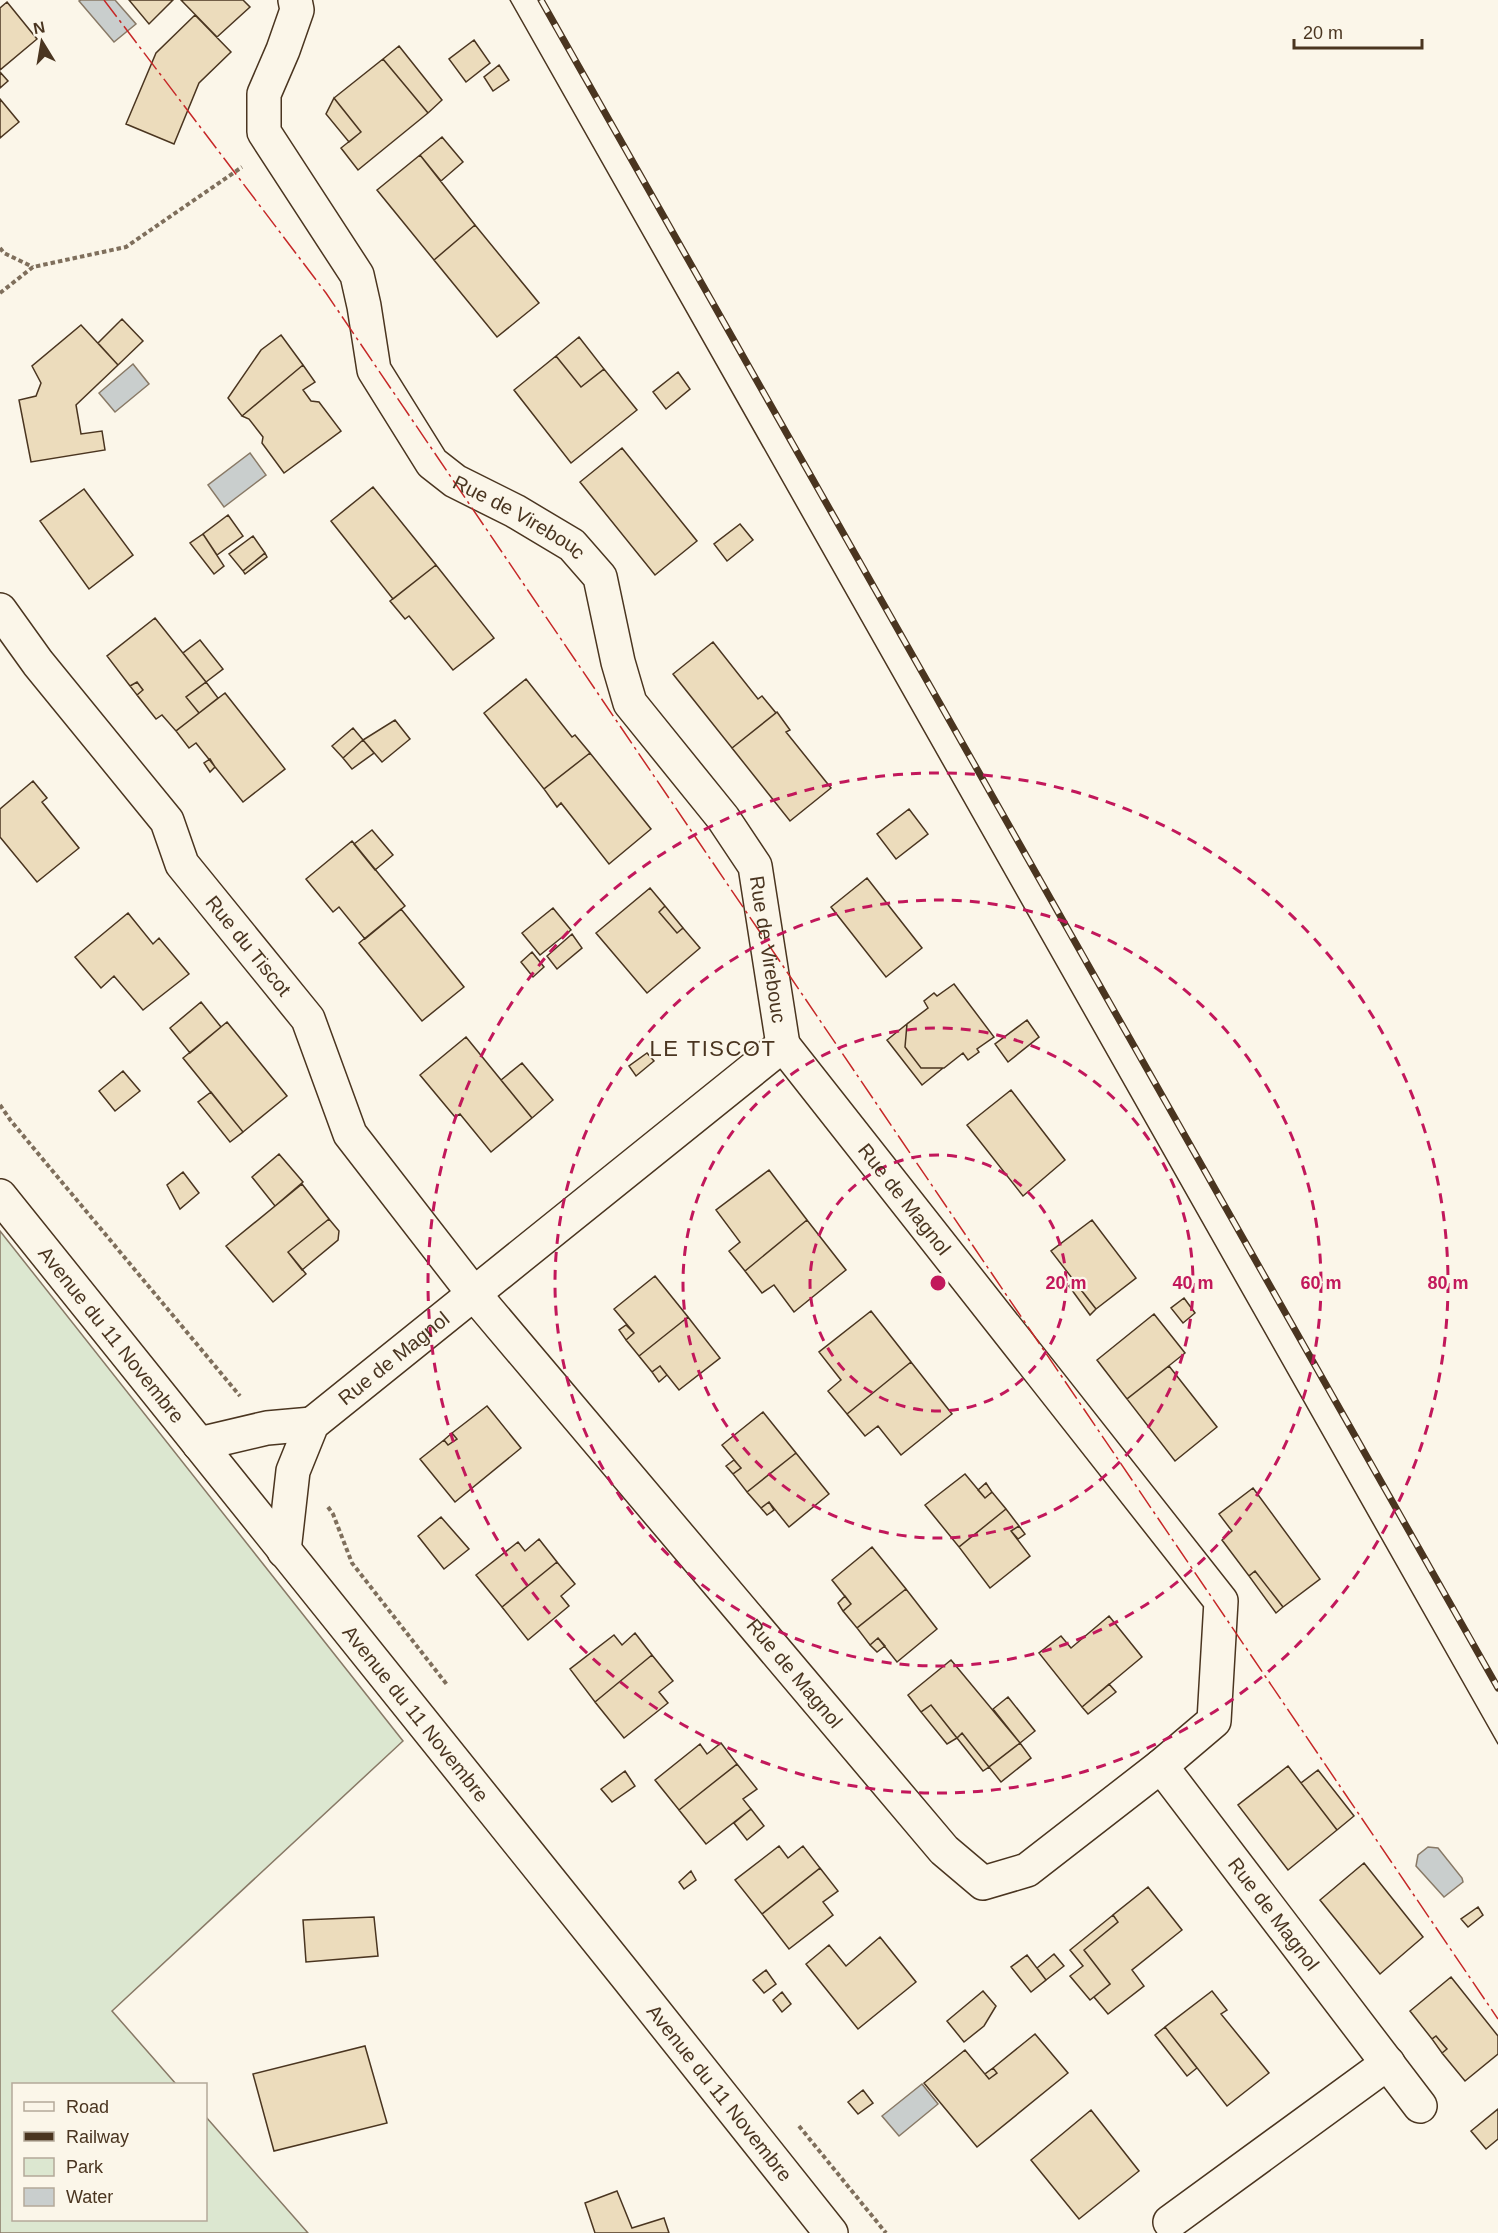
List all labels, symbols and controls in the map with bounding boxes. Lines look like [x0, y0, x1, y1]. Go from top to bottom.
north arrow [12, 12, 72, 72]
scale bar [1294, 12, 1422, 50]
text: N [32, 18, 47, 37]
text: 20 m [1303, 23, 1343, 43]
street label: Rue de Virebouc [449, 471, 590, 563]
street label: Rue de Virebouc [746, 874, 790, 1025]
street label: Rue du Tiscot [201, 891, 296, 1000]
district label: LE TISCOT [650, 1036, 776, 1061]
street label: Rue de Magnol [854, 1139, 955, 1259]
street label: Avenue du 11 Novembre [34, 1242, 189, 1427]
centre of rings [928, 1273, 948, 1293]
text: 20 m [1045, 1273, 1087, 1293]
text: 40 m [1172, 1273, 1214, 1293]
text: 60 m [1300, 1273, 1342, 1293]
text: 80 m [1427, 1273, 1469, 1293]
street label: Rue de Magnol [334, 1307, 453, 1409]
street label: Rue de Magnol [742, 1614, 847, 1732]
street label: Avenue du 11 Novembre [338, 1621, 493, 1806]
street label: Rue de Magnol [1224, 1853, 1324, 1975]
street label: Avenue du 11 Novembre [643, 2000, 797, 2186]
legend [12, 2083, 207, 2221]
text: Road [66, 2097, 109, 2117]
text: Railway [66, 2127, 129, 2147]
text: Park [66, 2157, 104, 2177]
text: Water [66, 2187, 113, 2207]

